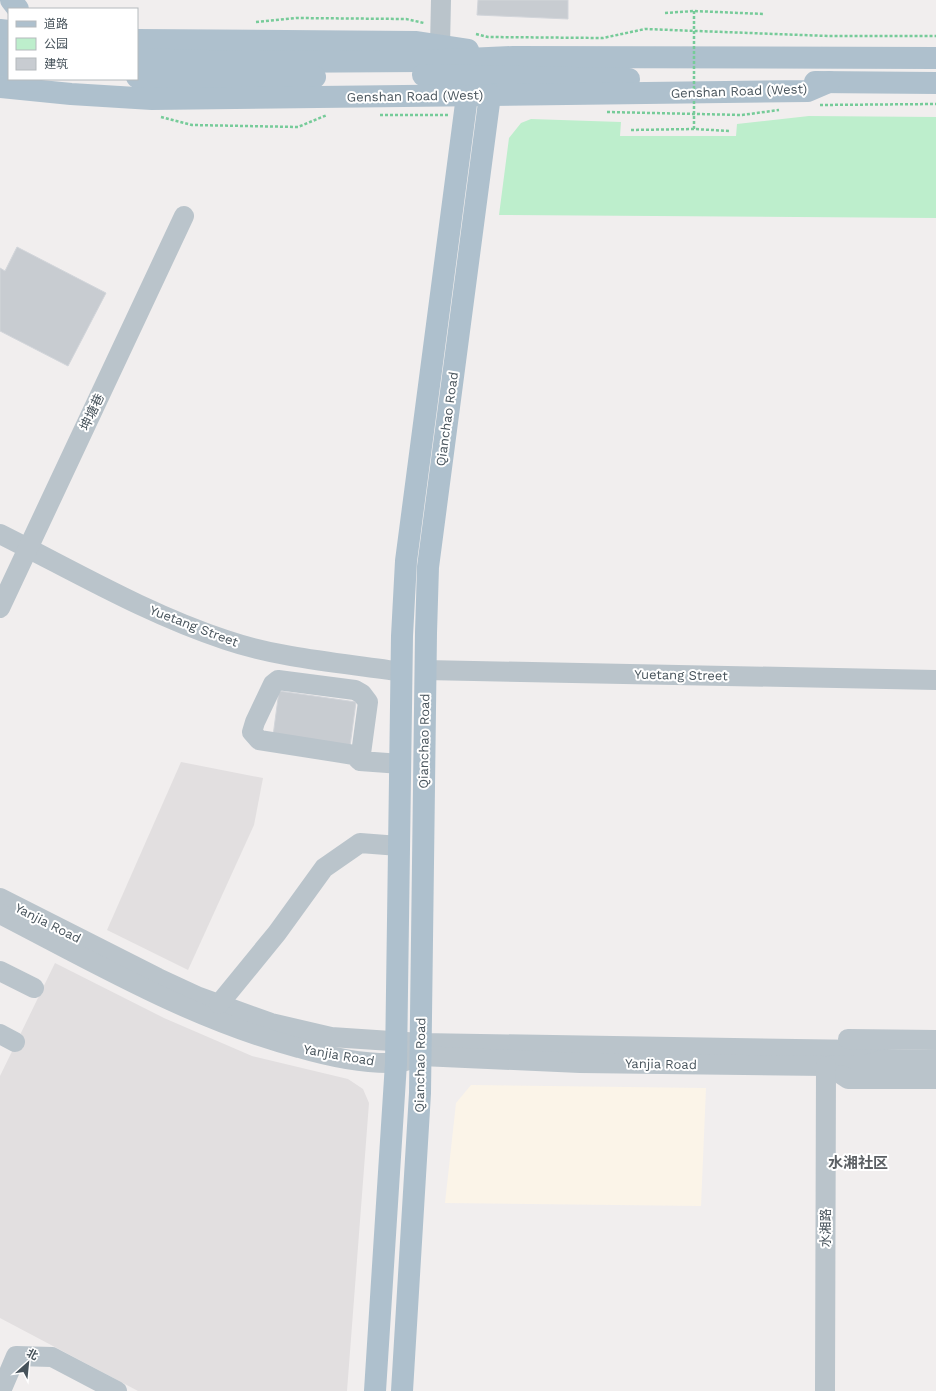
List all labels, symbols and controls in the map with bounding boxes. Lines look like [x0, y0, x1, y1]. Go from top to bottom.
legend [8, 8, 138, 80]
text: 道路 [44, 17, 68, 31]
text: 公园 [44, 37, 68, 51]
text: 建筑 [44, 57, 68, 71]
street label: Genshan Road (West) [671, 81, 807, 101]
street label: Genshan Road (West) [347, 87, 483, 105]
street label: Qianchao Road [433, 371, 461, 467]
street label: 坤塘巷 [77, 391, 107, 433]
street label: Yuetang Street [148, 602, 241, 650]
street label: Yuetang Street [634, 667, 728, 683]
street label: Qianchao Road [416, 693, 432, 789]
street label: Yanjia Road [13, 900, 83, 946]
street label: Qianchao Road [412, 1017, 428, 1113]
street label: Yanjia Road [302, 1041, 376, 1069]
street label: Yanjia Road [625, 1056, 697, 1072]
district label: 水湘社区 [828, 1154, 888, 1172]
street label: 水湘路 [818, 1208, 833, 1248]
north arrow [8, 1343, 48, 1383]
text: 北 [24, 1346, 40, 1363]

